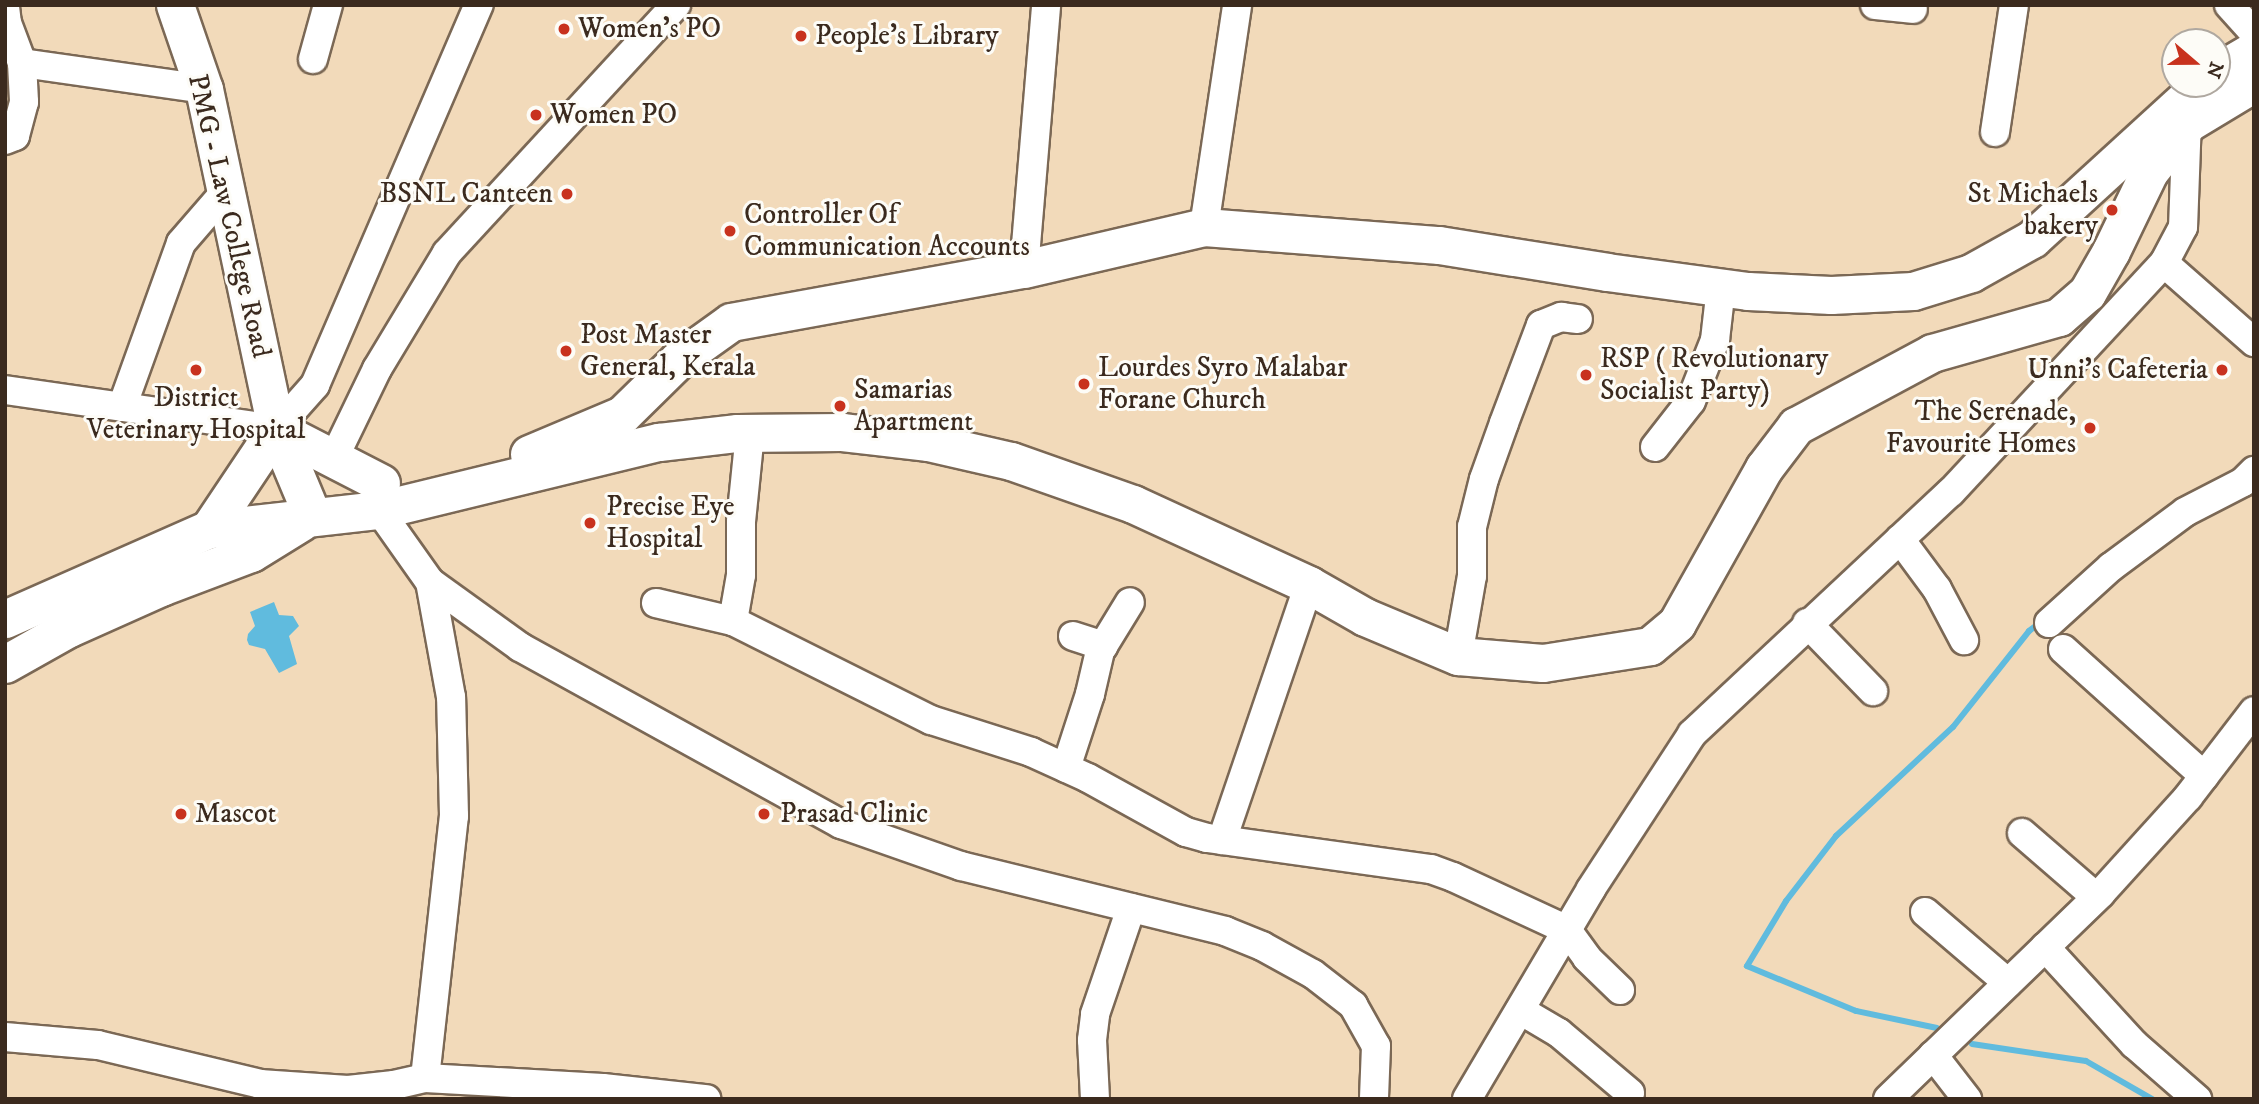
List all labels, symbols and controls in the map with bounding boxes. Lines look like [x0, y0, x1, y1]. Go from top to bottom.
place label: Women's PO [578, 12, 721, 46]
place label: People's Library [815, 19, 998, 53]
marker: Women's PO [556, 21, 572, 37]
marker: People's Library [793, 28, 809, 44]
north arrow [2161, 28, 2231, 98]
text: N [2201, 58, 2228, 81]
street label: PMG - Law College Road [180, 71, 278, 361]
place label: Women PO [550, 98, 677, 132]
marker: Women PO [528, 107, 544, 123]
place label: BSNL Canteen [380, 177, 553, 211]
place label: St Michaels bakery [1968, 177, 2098, 243]
marker: BSNL Canteen [559, 186, 575, 202]
place label: Controller Of Communication Accounts [744, 198, 1030, 264]
marker: St Michaels bakery [2104, 202, 2120, 218]
marker: Controller Of Communication Accounts [722, 223, 738, 239]
place label: Post Master General, Kerala [580, 318, 755, 384]
place label: RSP ( Revolutionary Socialist Party) [1600, 342, 1828, 408]
marker: Post Master General, Kerala [558, 343, 574, 359]
place label: Lourdes Syro Malabar Forane Church [1098, 351, 1348, 417]
place label: Unni's Cafeteria [2027, 353, 2208, 387]
marker: District Veterinary Hospital [188, 362, 204, 378]
marker: Unni's Cafeteria [2214, 362, 2230, 378]
marker: RSP ( Revolutionary Socialist Party) [1578, 367, 1594, 383]
place label: Samarias Apartment [854, 373, 973, 439]
marker: Lourdes Syro Malabar Forane Church [1076, 376, 1092, 392]
place label: District Veterinary Hospital [87, 381, 305, 447]
place label: The Serenade, Favourite Homes [1886, 395, 2076, 461]
marker: Samarias Apartment [832, 398, 848, 414]
marker: The Serenade, Favourite Homes [2082, 420, 2098, 436]
place label: Precise Eye Hospital [606, 490, 735, 556]
marker: Precise Eye Hospital [580, 513, 600, 533]
place label: Mascot [195, 797, 276, 831]
place label: Prasad Clinic [780, 797, 928, 831]
marker: Prasad Clinic [754, 804, 774, 824]
marker: Mascot [173, 806, 189, 822]

